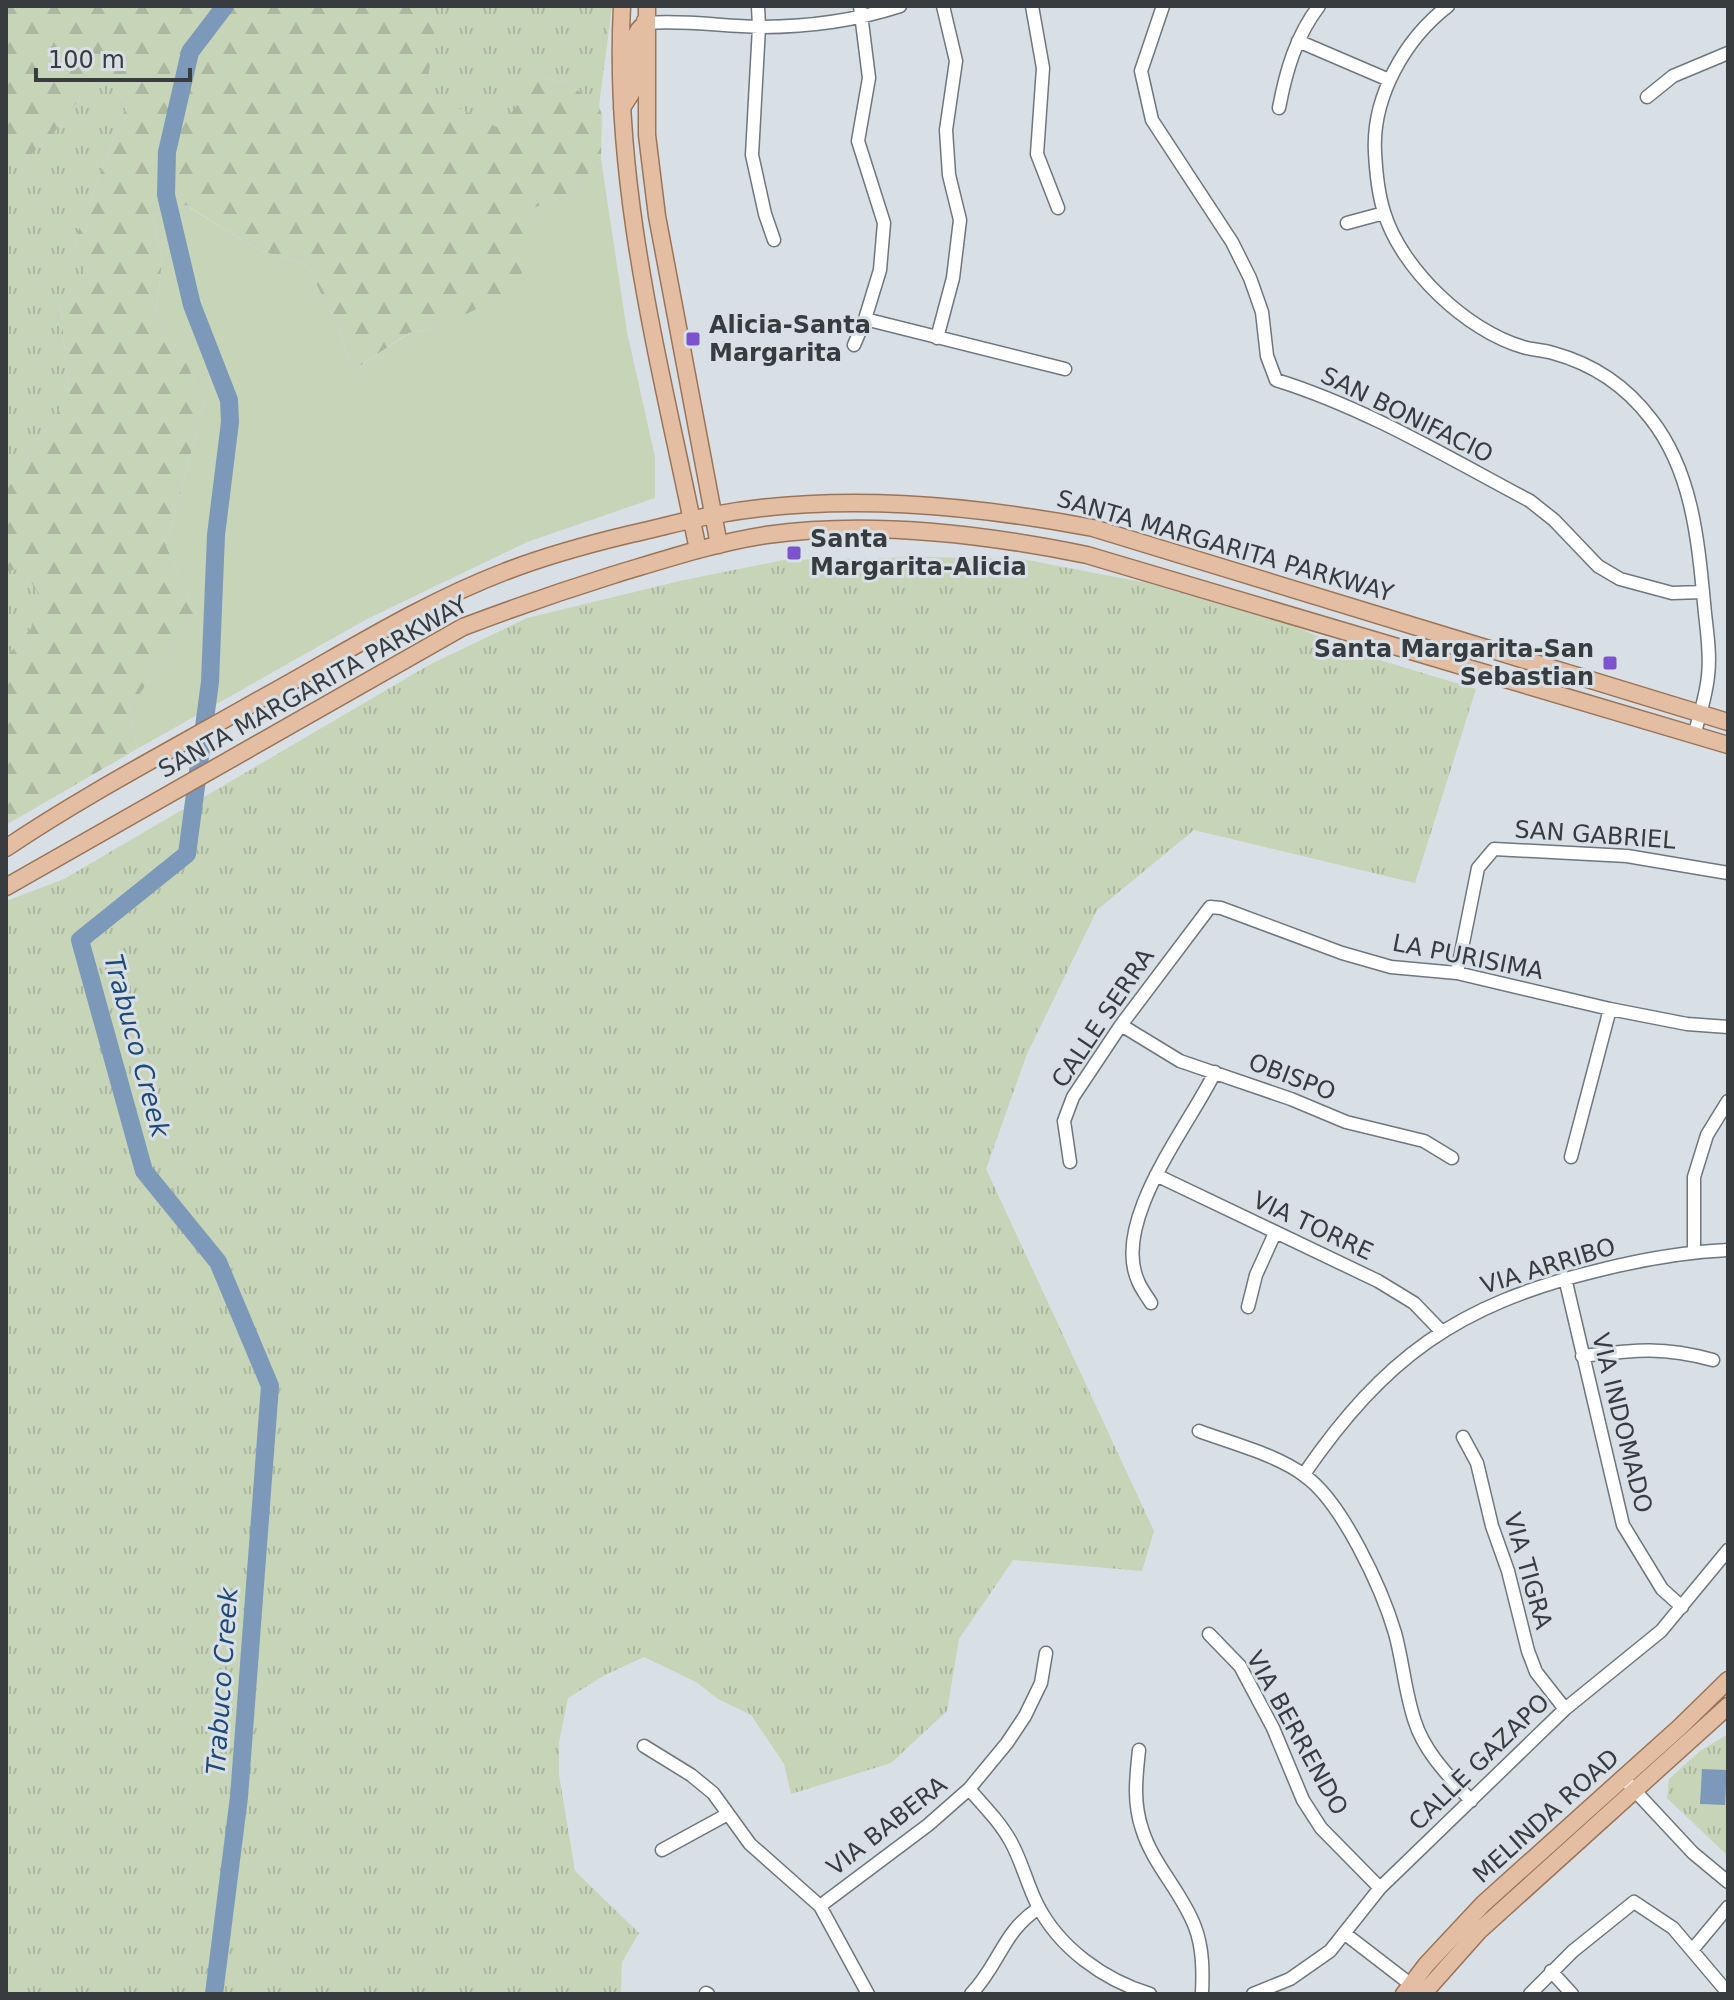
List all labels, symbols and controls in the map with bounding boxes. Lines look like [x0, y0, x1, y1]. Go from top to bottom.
scale bar [36, 32, 190, 82]
text: 100 m [48, 46, 125, 74]
place label: Alicia-Santa Margarita [709, 311, 871, 367]
marker: Alicia-Santa Margarita [684, 330, 702, 348]
street label: SAN BONIFACIO [1316, 361, 1498, 469]
street label: SANTA MARGARITA PARKWAY [1053, 484, 1397, 608]
place label: Santa Margarita-Alicia [810, 525, 1027, 581]
marker: Santa Margarita-Alicia [785, 544, 803, 562]
street label: SANTA MARGARITA PARKWAY [154, 590, 473, 784]
place label: Santa Margarita-San Sebastian [1314, 635, 1594, 691]
marker: Santa Margarita-San Sebastian [1601, 654, 1619, 672]
street label: SAN GABRIEL [1513, 815, 1677, 855]
street label: LA PURISIMA [1390, 929, 1546, 985]
street label: CALLE SERRA [1046, 943, 1160, 1093]
water label: Trabuco Creek [98, 951, 176, 1142]
street label: OBISPO [1244, 1048, 1340, 1106]
street label: VIA TORRE [1248, 1186, 1378, 1266]
street label: VIA ARRIBO [1477, 1232, 1619, 1300]
street label: VIA INDOMADO [1586, 1330, 1658, 1516]
street label: VIA TIGRA [1498, 1509, 1558, 1633]
water label: Trabuco Creek [200, 1585, 244, 1776]
street label: VIA BERRENDO [1240, 1646, 1354, 1820]
street label: CALLE GAZAPO [1403, 1688, 1555, 1836]
street label: MELINDA ROAD [1467, 1743, 1625, 1889]
street label: VIA BABERA [822, 1770, 953, 1881]

